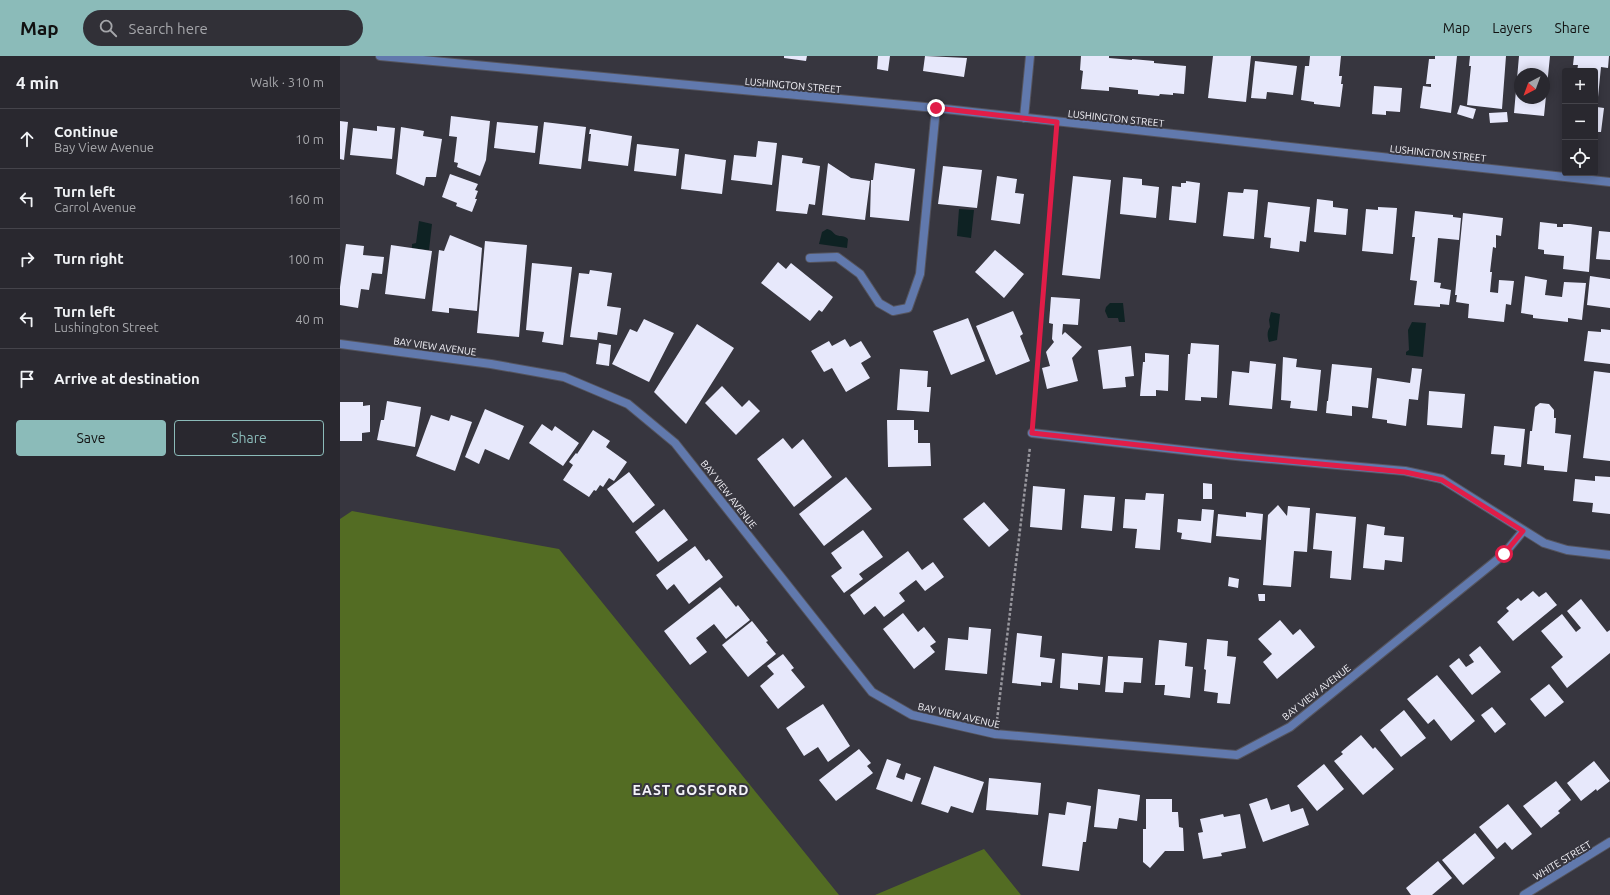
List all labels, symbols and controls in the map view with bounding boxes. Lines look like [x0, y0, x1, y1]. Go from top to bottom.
search box [83, 10, 363, 46]
text: Map [20, 17, 59, 39]
icon: search [97, 17, 119, 39]
text: Search here [129, 20, 208, 37]
text: Map [1443, 20, 1470, 36]
text: Layers [1492, 20, 1532, 36]
text: Share [1554, 20, 1590, 36]
north arrow [1514, 68, 1550, 104]
map controls [1562, 68, 1598, 176]
button: + [1562, 68, 1598, 104]
text: 4 min [16, 73, 59, 92]
text: Walk · 310 m [250, 75, 324, 89]
street label: LUSHINGTON STREET [744, 76, 842, 95]
route end [927, 99, 945, 117]
button: − [1562, 104, 1598, 140]
street label: LUSHINGTON STREET [1067, 108, 1165, 129]
text: Continue [54, 123, 118, 140]
icon: ahead [16, 128, 38, 150]
text: 10 m [295, 132, 324, 146]
text: Bay View Avenue [54, 140, 154, 154]
button: locate [1562, 140, 1598, 176]
street label: LUSHINGTON STREET [1389, 143, 1487, 164]
text: Turn left [54, 183, 115, 200]
icon: left [16, 188, 38, 210]
text: 160 m [288, 192, 324, 206]
text: Carrol Avenue [54, 200, 136, 214]
icon: right [16, 248, 38, 270]
text: Turn right [54, 250, 124, 267]
text: 100 m [288, 252, 324, 266]
text: Turn left [54, 303, 115, 320]
icon: left [16, 308, 38, 330]
text: 40 m [295, 312, 324, 326]
text: Lushington Street [54, 320, 159, 334]
street label: BAY VIEW AVENUE [393, 335, 478, 358]
icon: arrive [16, 368, 38, 390]
text: Arrive at destination [54, 370, 200, 387]
button: Save [16, 420, 166, 456]
button: Share [174, 420, 324, 456]
street label: BAY VIEW AVENUE [698, 458, 759, 531]
route start [1495, 545, 1513, 563]
street label: BAY VIEW AVENUE [1280, 662, 1353, 723]
street label: BAY VIEW AVENUE [917, 701, 1001, 730]
district label: EAST GOSFORD [633, 782, 749, 798]
street label: WHITE STREET [1531, 838, 1594, 882]

